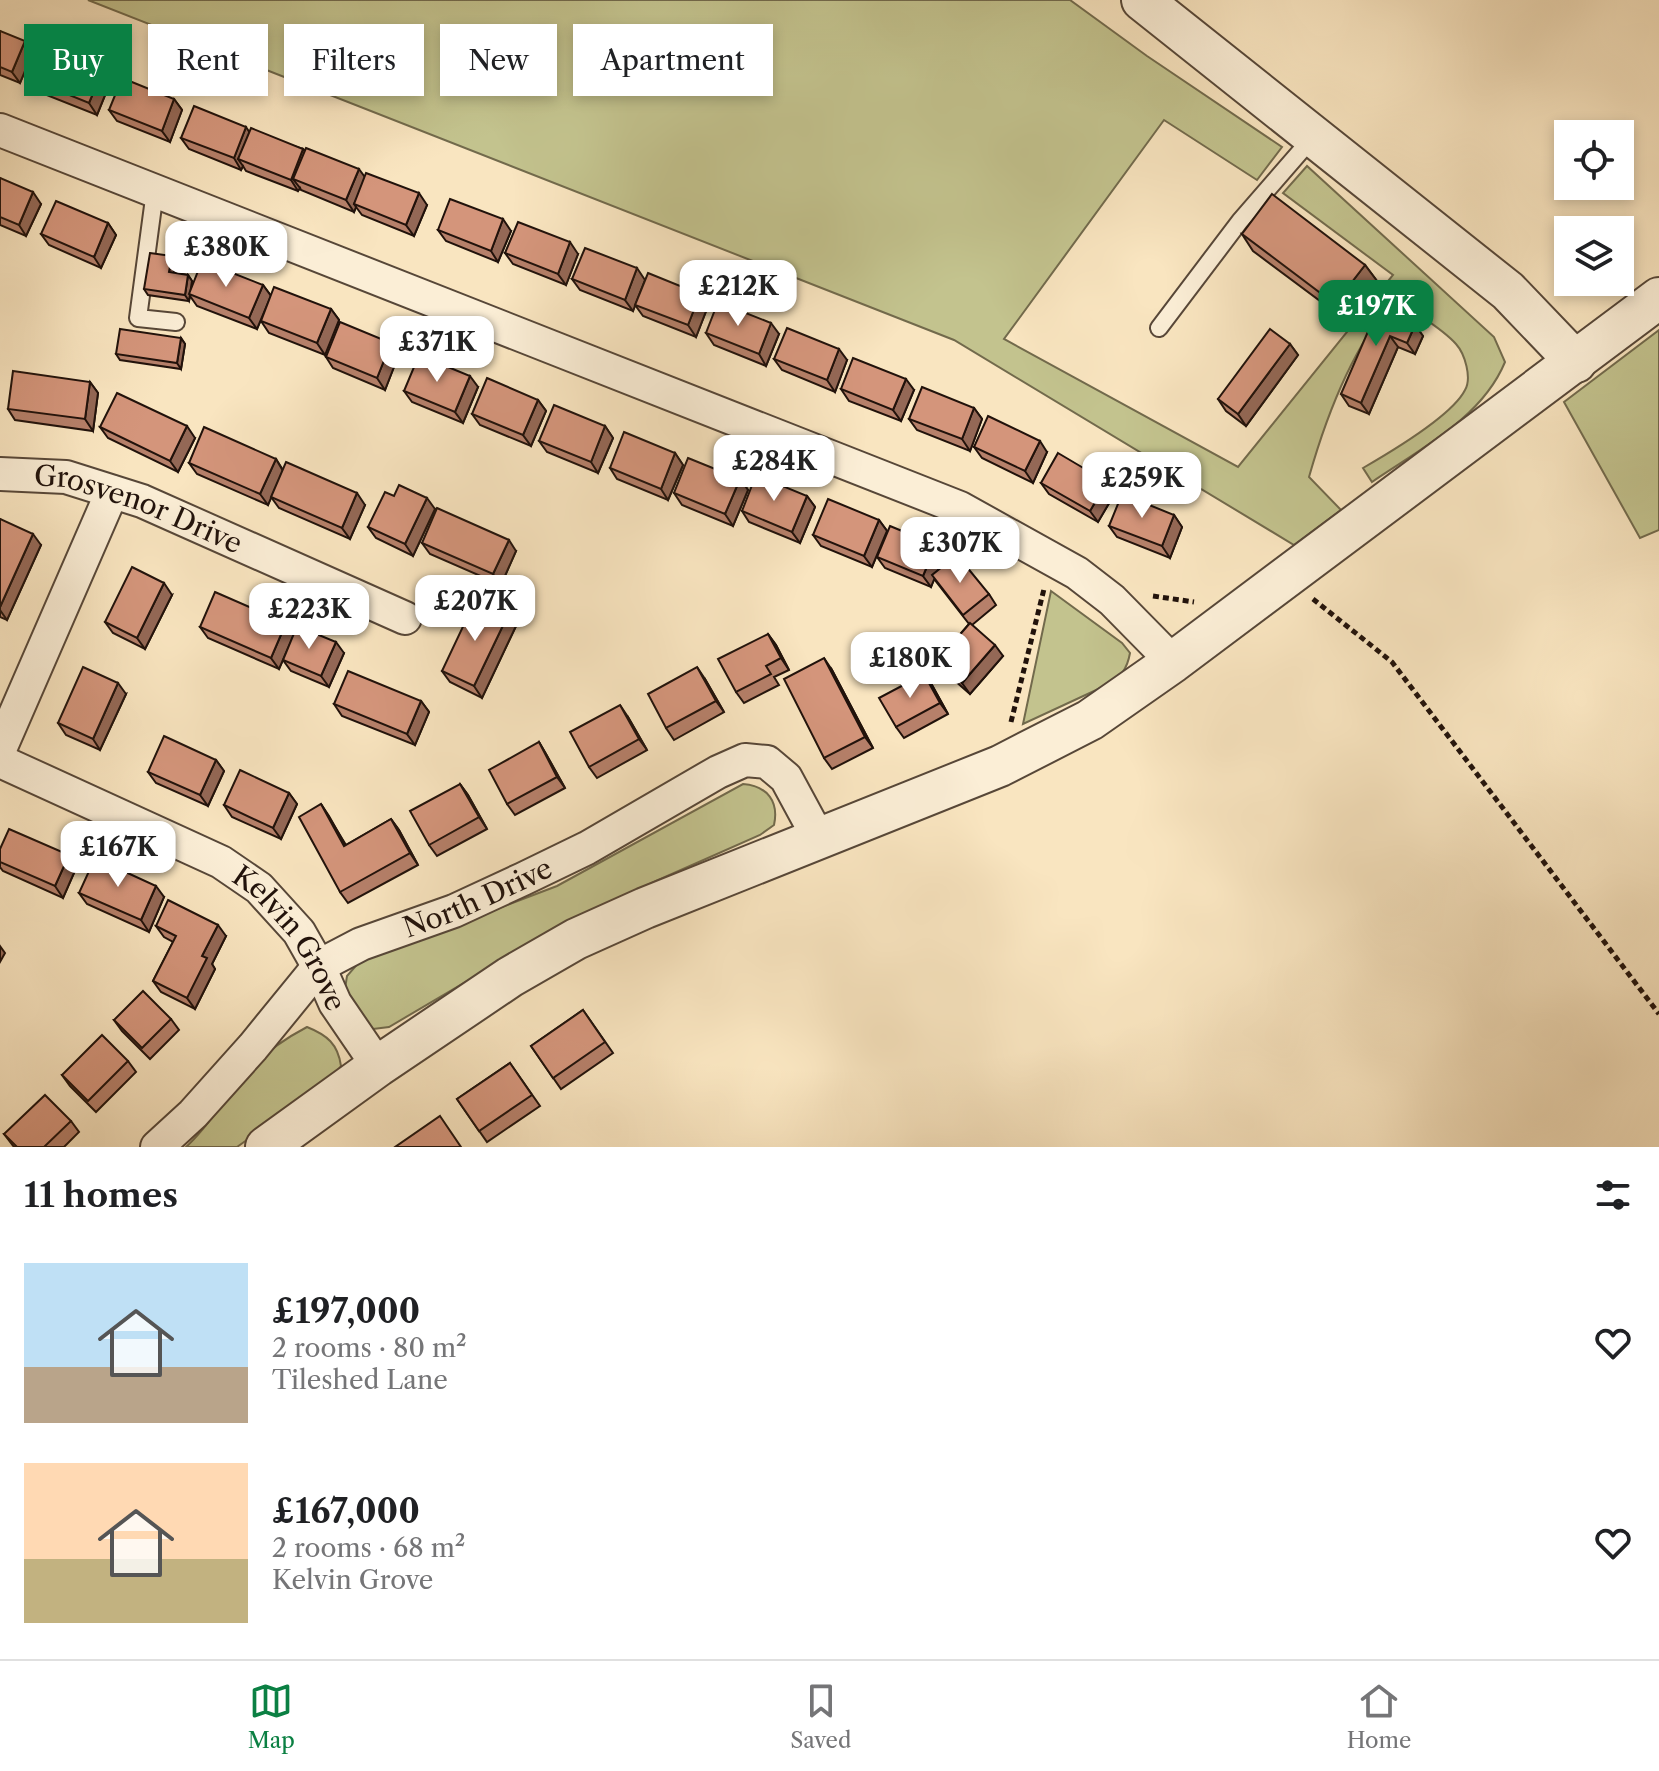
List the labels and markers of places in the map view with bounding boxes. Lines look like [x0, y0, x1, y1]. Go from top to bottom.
pin: £380K [170, 221, 282, 289]
pin: £212K [682, 260, 794, 328]
pin: £197K [1320, 280, 1432, 348]
pin: £371K [381, 316, 493, 384]
pin: £284K [718, 435, 830, 503]
pin: £259K [1086, 452, 1198, 520]
pin: £307K [904, 517, 1016, 585]
pin: £207K [419, 575, 531, 643]
pin: £223K [253, 583, 365, 651]
pin: £180K [854, 632, 966, 700]
pin: £167K [62, 821, 174, 889]

